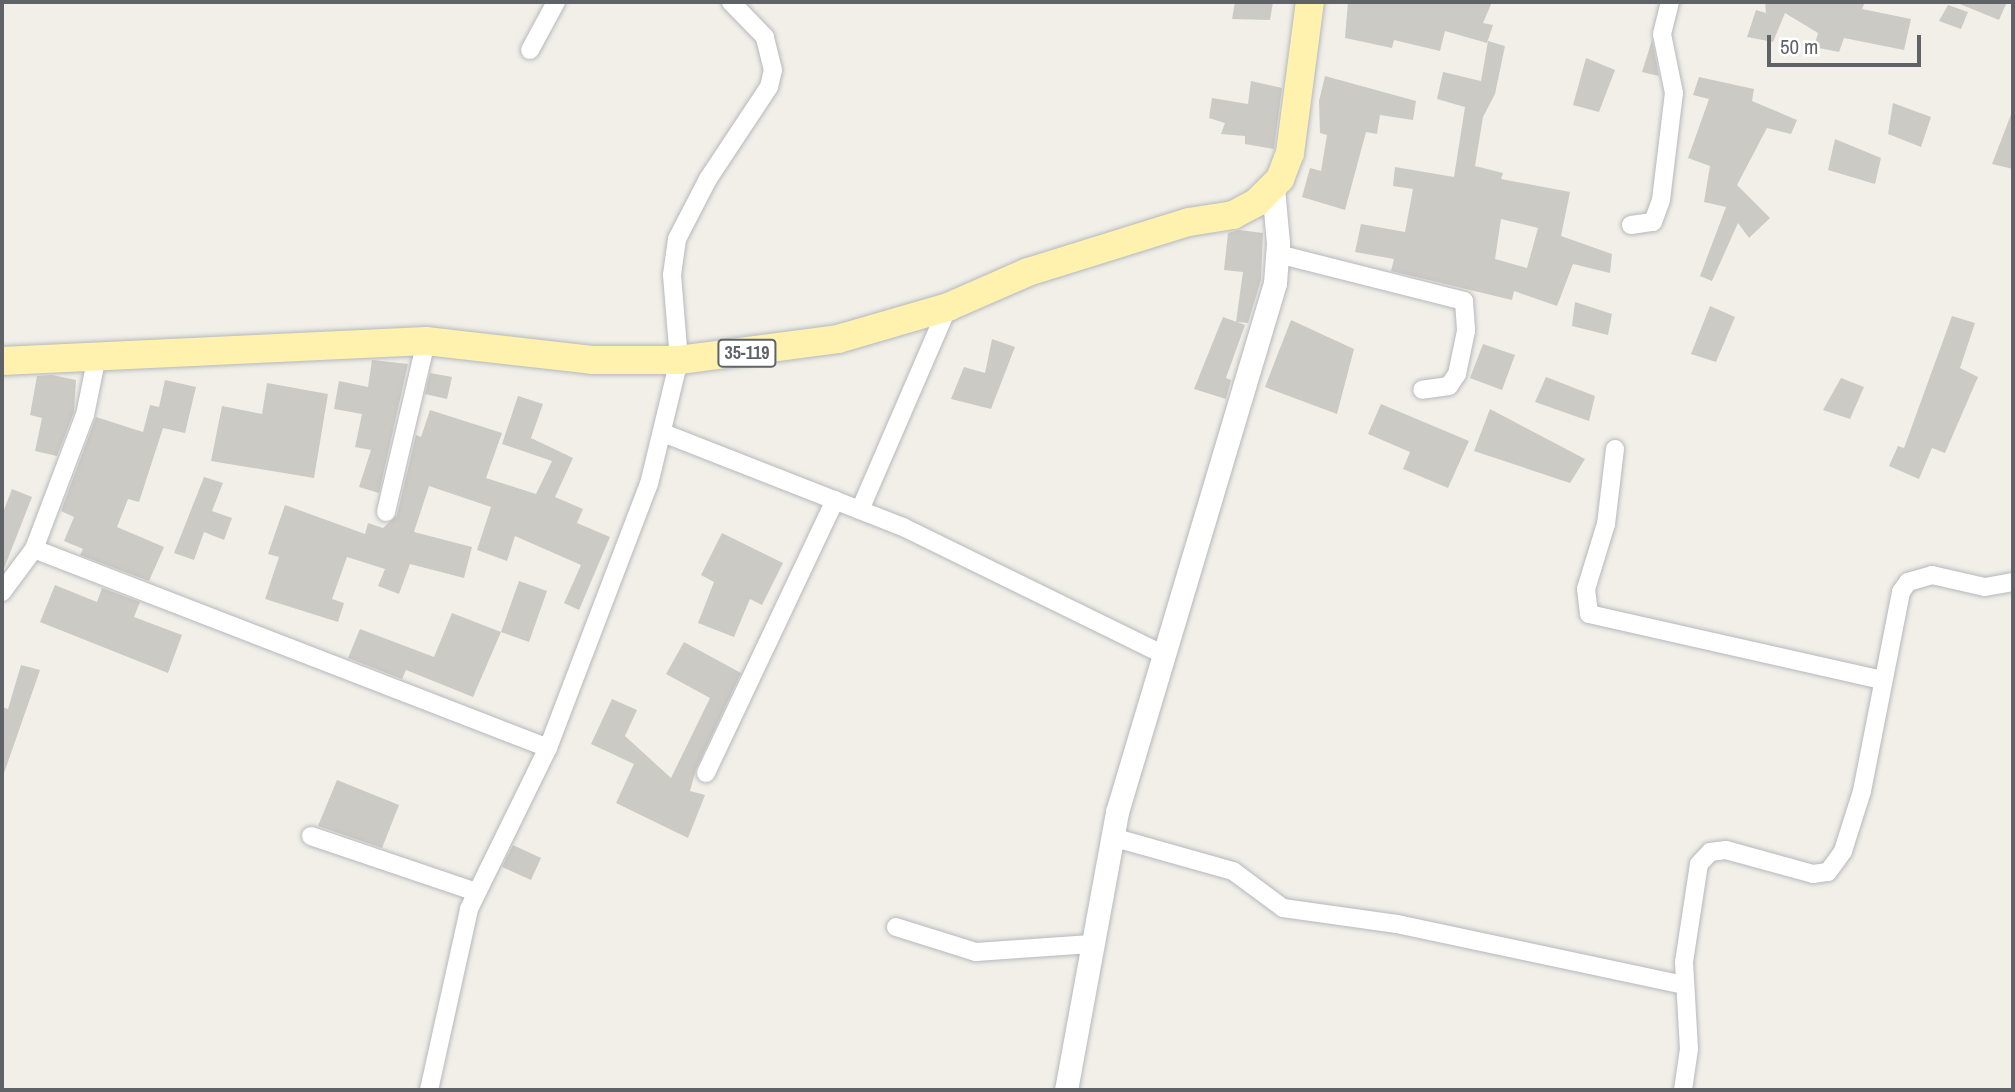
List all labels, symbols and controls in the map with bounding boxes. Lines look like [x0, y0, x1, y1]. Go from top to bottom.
scale bar [1770, 21, 1924, 65]
text: 50 m [1780, 32, 1818, 61]
road number: 35-119 [717, 338, 777, 368]

